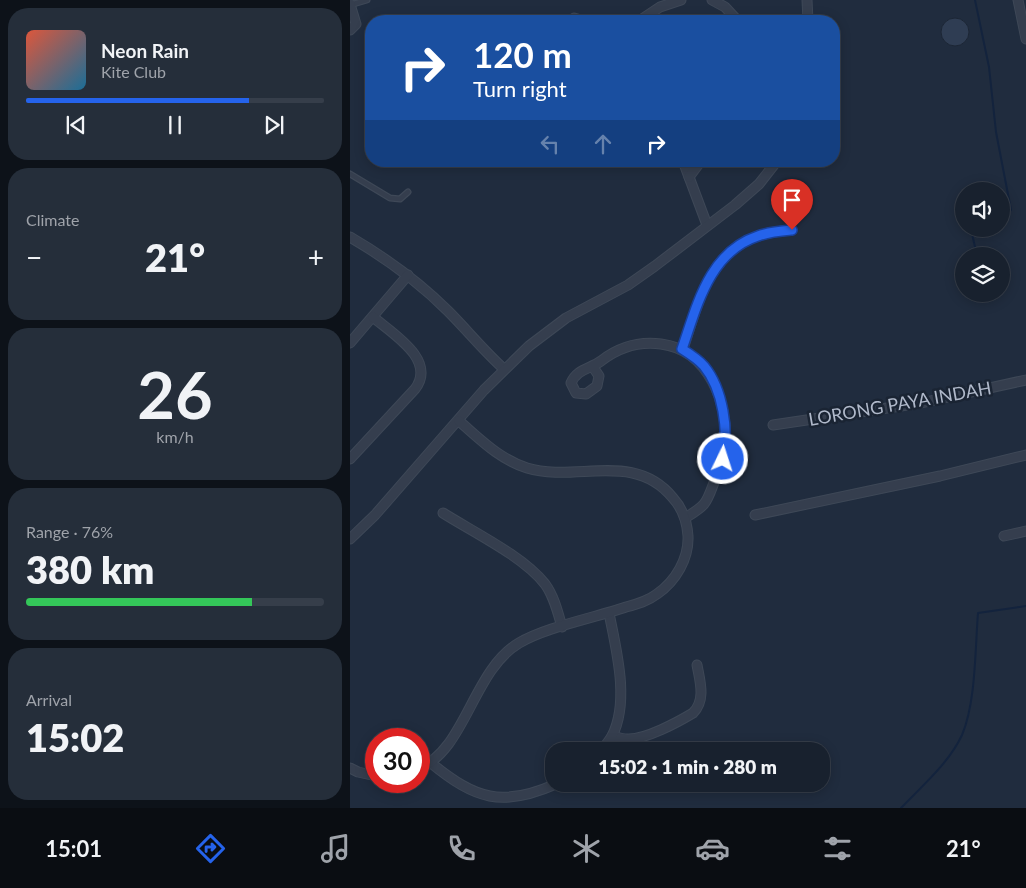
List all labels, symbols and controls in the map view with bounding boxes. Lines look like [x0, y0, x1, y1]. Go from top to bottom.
text: 120 m [473, 33, 572, 75]
icon: right [390, 35, 455, 100]
text: Neon Rain [101, 39, 189, 62]
text: Kite Club [101, 62, 166, 81]
text: Turn right [473, 75, 567, 102]
icon: previous [62, 111, 90, 139]
icon: pause [161, 111, 189, 139]
icon: next [260, 111, 288, 139]
icon: left [536, 130, 564, 158]
icon: ahead [589, 130, 617, 158]
icon: right [642, 130, 670, 158]
pin [771, 179, 813, 230]
map controls [955, 182, 1010, 302]
button: sound [955, 182, 1010, 237]
icon: arrive [778, 186, 806, 214]
text: Climate [26, 210, 79, 229]
text: 21° [145, 234, 205, 280]
text: − [26, 240, 42, 274]
text: + [308, 240, 324, 274]
button: layers [955, 247, 1010, 302]
text: 26 [137, 355, 213, 433]
street label: LORONG PAYA INDAH [807, 376, 993, 430]
text: km/h [156, 427, 194, 446]
position arrow [696, 432, 748, 484]
text: Range · 76% [26, 522, 113, 541]
text: 380 km [26, 546, 154, 592]
text: Arrival [26, 690, 72, 709]
text: 15:02 [26, 714, 124, 760]
speed limit sign: 30 [365, 728, 430, 793]
text: 15:02 · 1 min · 280 m [598, 755, 777, 778]
icon: directions [193, 831, 228, 866]
icon: music [318, 831, 353, 866]
icon: phone [444, 831, 479, 866]
icon: climate [569, 831, 604, 866]
icon: car [695, 831, 730, 866]
icon: filters [820, 831, 855, 866]
text: 15:01 [45, 835, 102, 862]
text: 21° [946, 835, 981, 862]

